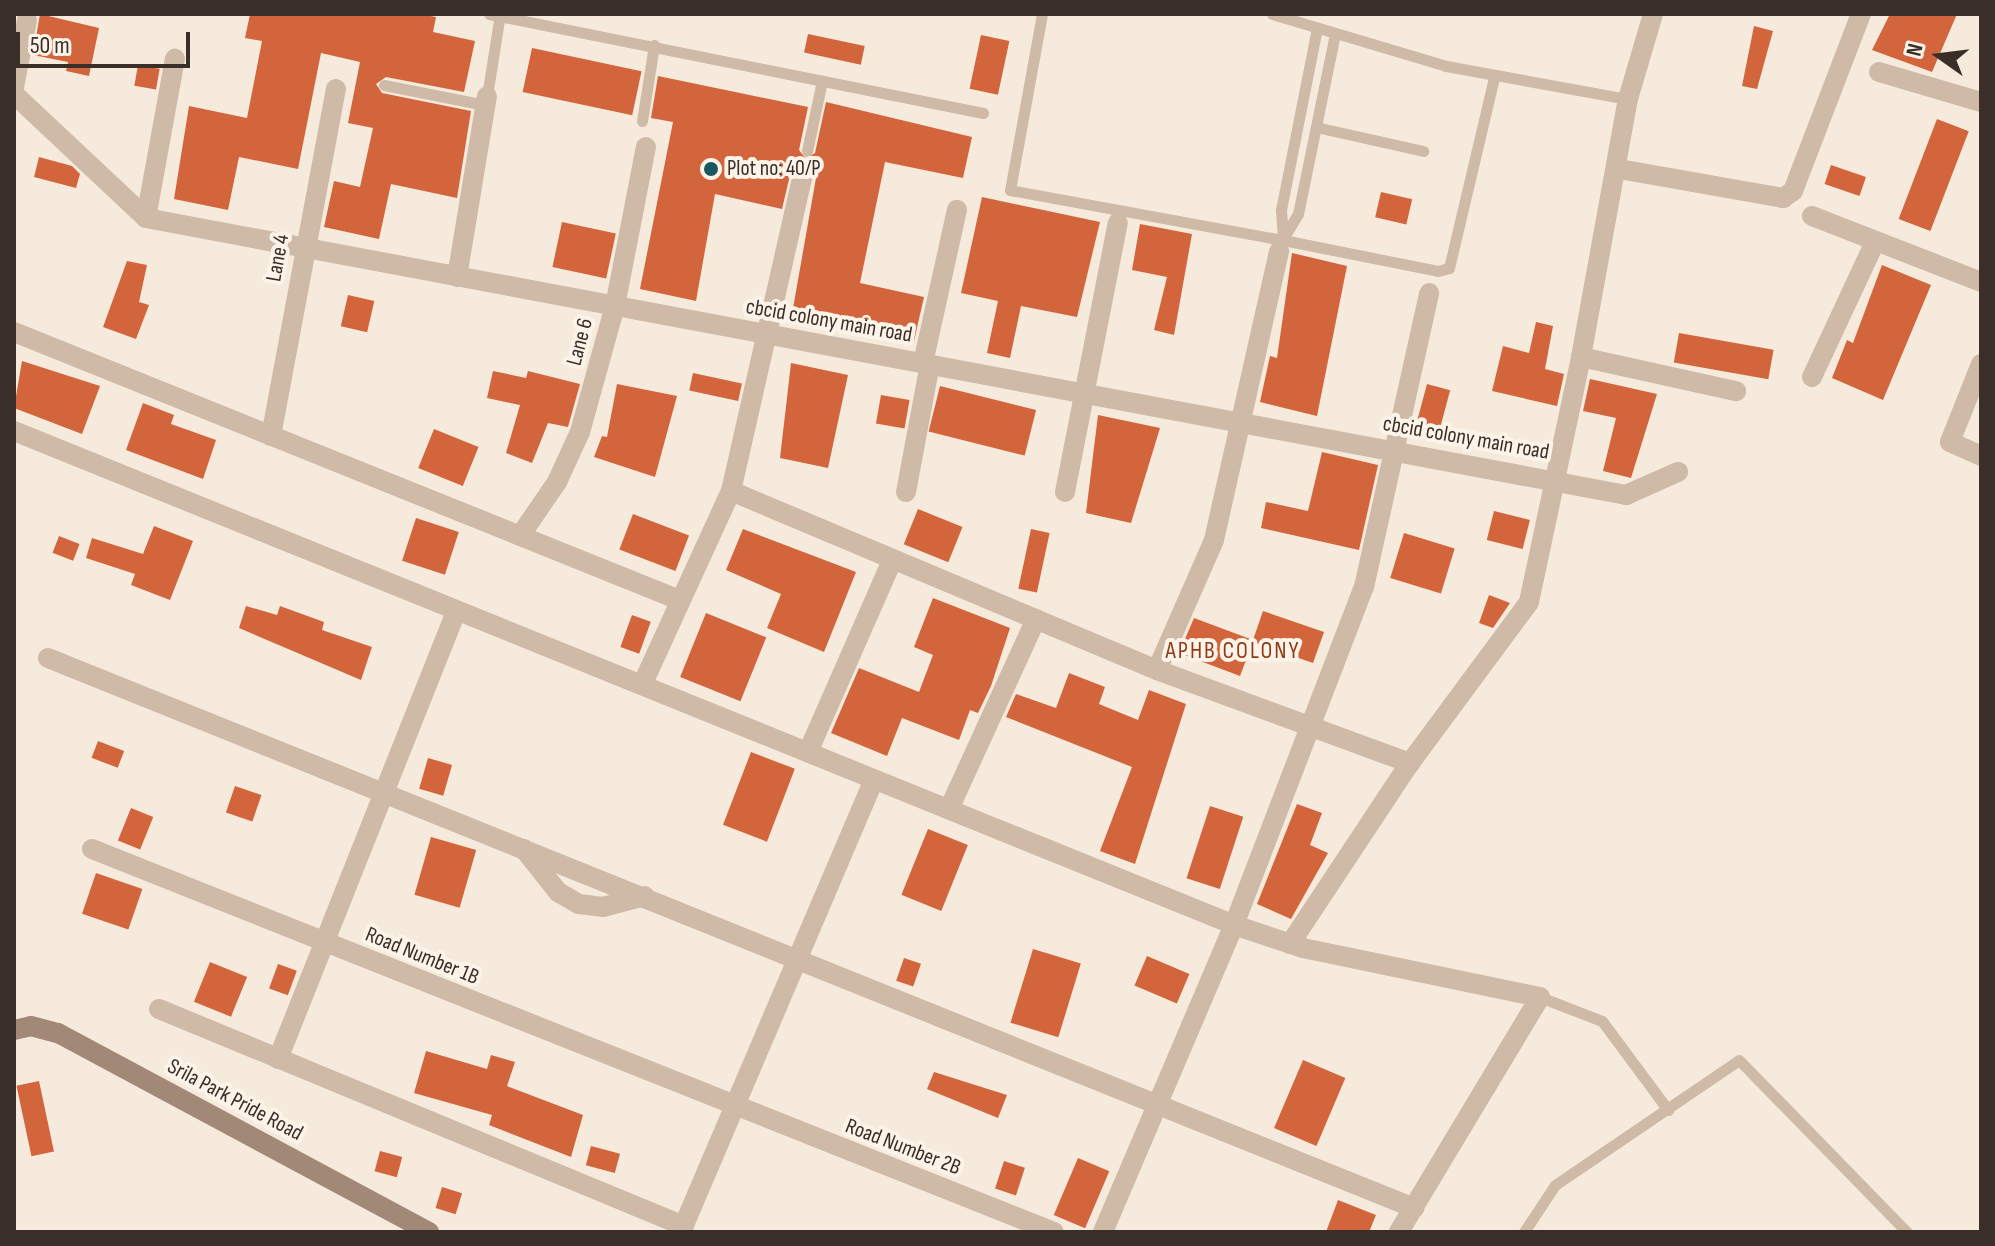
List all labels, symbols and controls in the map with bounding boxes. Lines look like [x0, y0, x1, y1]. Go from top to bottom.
scale bar [20, 16, 194, 66]
north arrow [1899, 16, 1979, 96]
text: 50 m [30, 31, 70, 60]
text: N [1901, 41, 1930, 59]
place label: Plot no: 40/P [727, 156, 821, 182]
marker: Plot no: 40/P [702, 160, 720, 178]
street label: Lane 4 [261, 232, 295, 284]
street label: cbcid colony main road [744, 293, 914, 349]
street label: Lane 6 [561, 315, 599, 369]
street label: cbcid colony main road [1381, 410, 1551, 466]
district label: APHB COLONY [1166, 637, 1300, 665]
street label: Road Number 1B [361, 921, 483, 991]
street label: Srila Park Pride Road [163, 1053, 307, 1147]
street label: Road Number 2B [842, 1113, 964, 1181]

